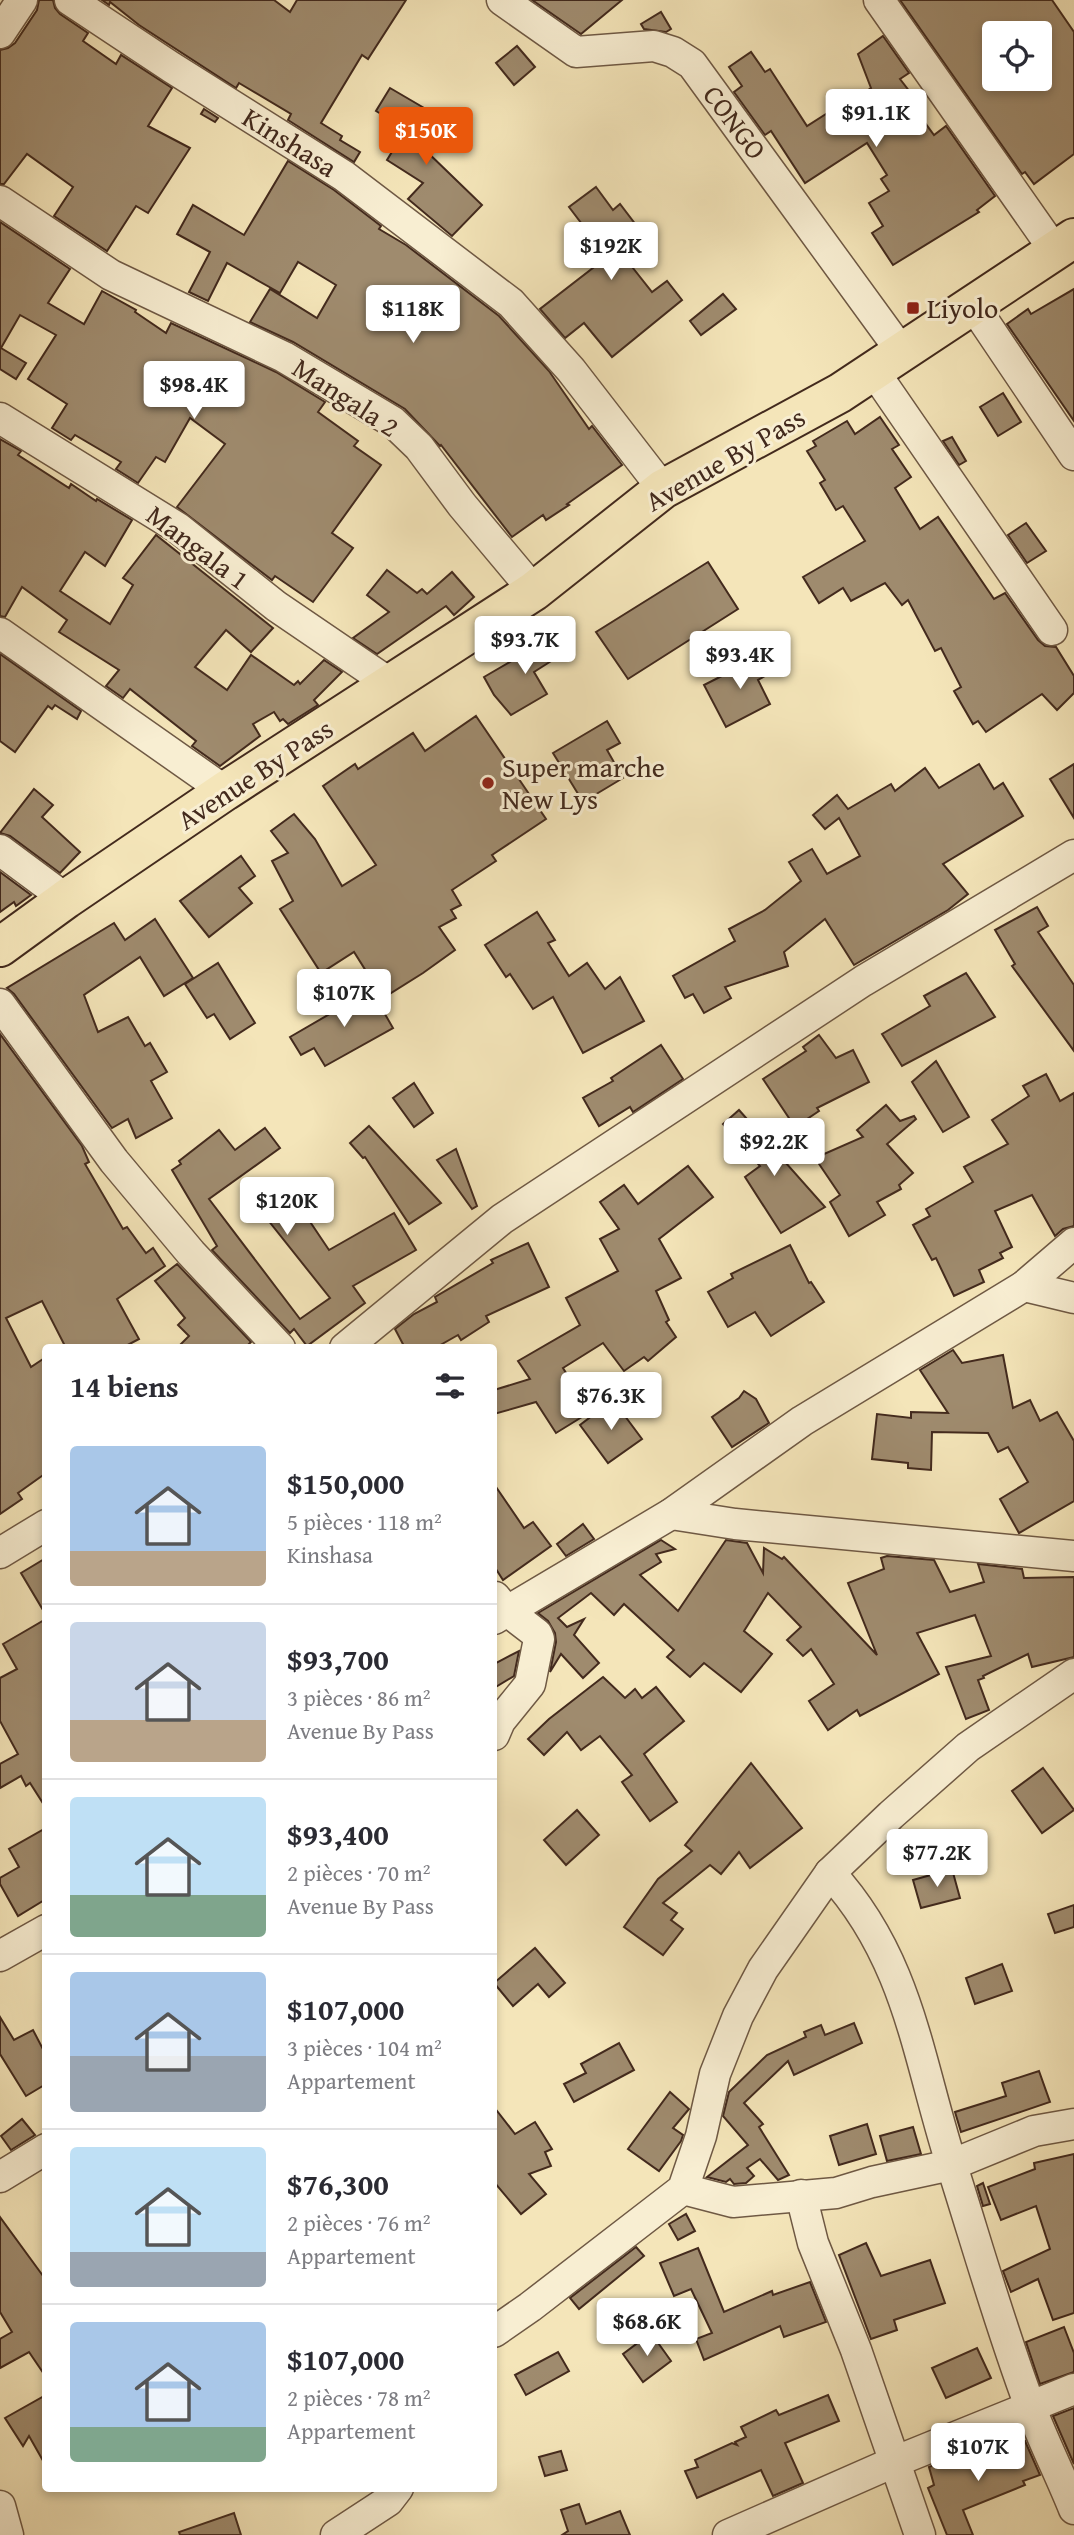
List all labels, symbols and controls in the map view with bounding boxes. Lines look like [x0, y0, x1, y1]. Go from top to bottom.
map controls [982, 21, 1052, 91]
button: locate [982, 21, 1052, 91]
street label: CONGO [694, 76, 777, 168]
pin: $91.1K [819, 90, 933, 149]
text: $91.1K [842, 95, 910, 128]
street label: Kinshasa [235, 96, 346, 187]
pin: $150K [377, 108, 475, 167]
text: $150K [395, 113, 457, 146]
pin: $192K [562, 222, 660, 282]
text: $192K [580, 228, 642, 261]
pin: $118K [364, 286, 462, 345]
place label: Liyolo [927, 287, 998, 328]
text: $118K [382, 291, 444, 324]
marker: Liyolo [905, 300, 921, 316]
street label: Mangala 2 [285, 347, 408, 446]
pin: $98.4K [137, 362, 251, 421]
text: $98.4K [160, 367, 228, 400]
street label: Avenue By Pass [637, 396, 812, 521]
street label: Mangala 1 [138, 494, 258, 599]
pin: $93.7K [468, 616, 582, 676]
text: $93.7K [491, 622, 559, 655]
pin: $93.4K [683, 632, 797, 691]
text: $93.4K [706, 637, 774, 670]
street label: Avenue By Pass [169, 708, 341, 839]
place label: Super marche New Lys [502, 746, 665, 819]
marker: Super marche New Lys [480, 775, 496, 791]
pin: $107K [295, 970, 393, 1029]
text: $107K [313, 975, 375, 1008]
pin: $92.2K [717, 1118, 831, 1178]
text: $92.2K [740, 1124, 808, 1157]
pin: $120K [238, 1178, 336, 1237]
text: $120K [256, 1183, 318, 1216]
text: 14 biens [70, 1364, 179, 1408]
icon: filters [431, 1367, 469, 1405]
pin: $76.3K [554, 1372, 668, 1432]
text: $76.3K [577, 1378, 645, 1411]
text: $150,000 [287, 1461, 404, 1505]
icon: home [126, 1474, 210, 1558]
text: 5 pièces · 118 m² [287, 1505, 442, 1538]
text: Kinshasa [287, 1538, 373, 1571]
text: $93,700 [287, 1637, 389, 1681]
icon: home [126, 1650, 210, 1734]
text: 3 pièces · 86 m² [287, 1681, 431, 1714]
text: Avenue By Pass [287, 1714, 434, 1747]
text: $93,400 [287, 1812, 389, 1856]
icon: home [126, 1825, 210, 1909]
pin: $77.2K [880, 1829, 994, 1889]
text: $77.2K [903, 1835, 971, 1868]
text: 2 pièces · 70 m² [287, 1856, 431, 1889]
text: Avenue By Pass [287, 1889, 434, 1922]
text: $107,000 [287, 1987, 404, 2031]
icon: home [126, 2000, 210, 2084]
text: 3 pièces · 104 m² [287, 2031, 442, 2064]
text: Appartement [287, 2064, 416, 2097]
text: $76,300 [287, 2162, 389, 2206]
icon: home [126, 2175, 210, 2259]
text: 2 pièces · 76 m² [287, 2206, 431, 2239]
text: Appartement [287, 2239, 416, 2272]
pin: $68.6K [590, 2298, 704, 2358]
text: $68.6K [613, 2304, 681, 2337]
text: $107,000 [287, 2337, 404, 2381]
icon: home [126, 2350, 210, 2434]
text: 2 pièces · 78 m² [287, 2381, 431, 2414]
text: Appartement [287, 2414, 416, 2447]
pin: $107K [929, 2424, 1027, 2483]
text: $107K [947, 2429, 1009, 2462]

